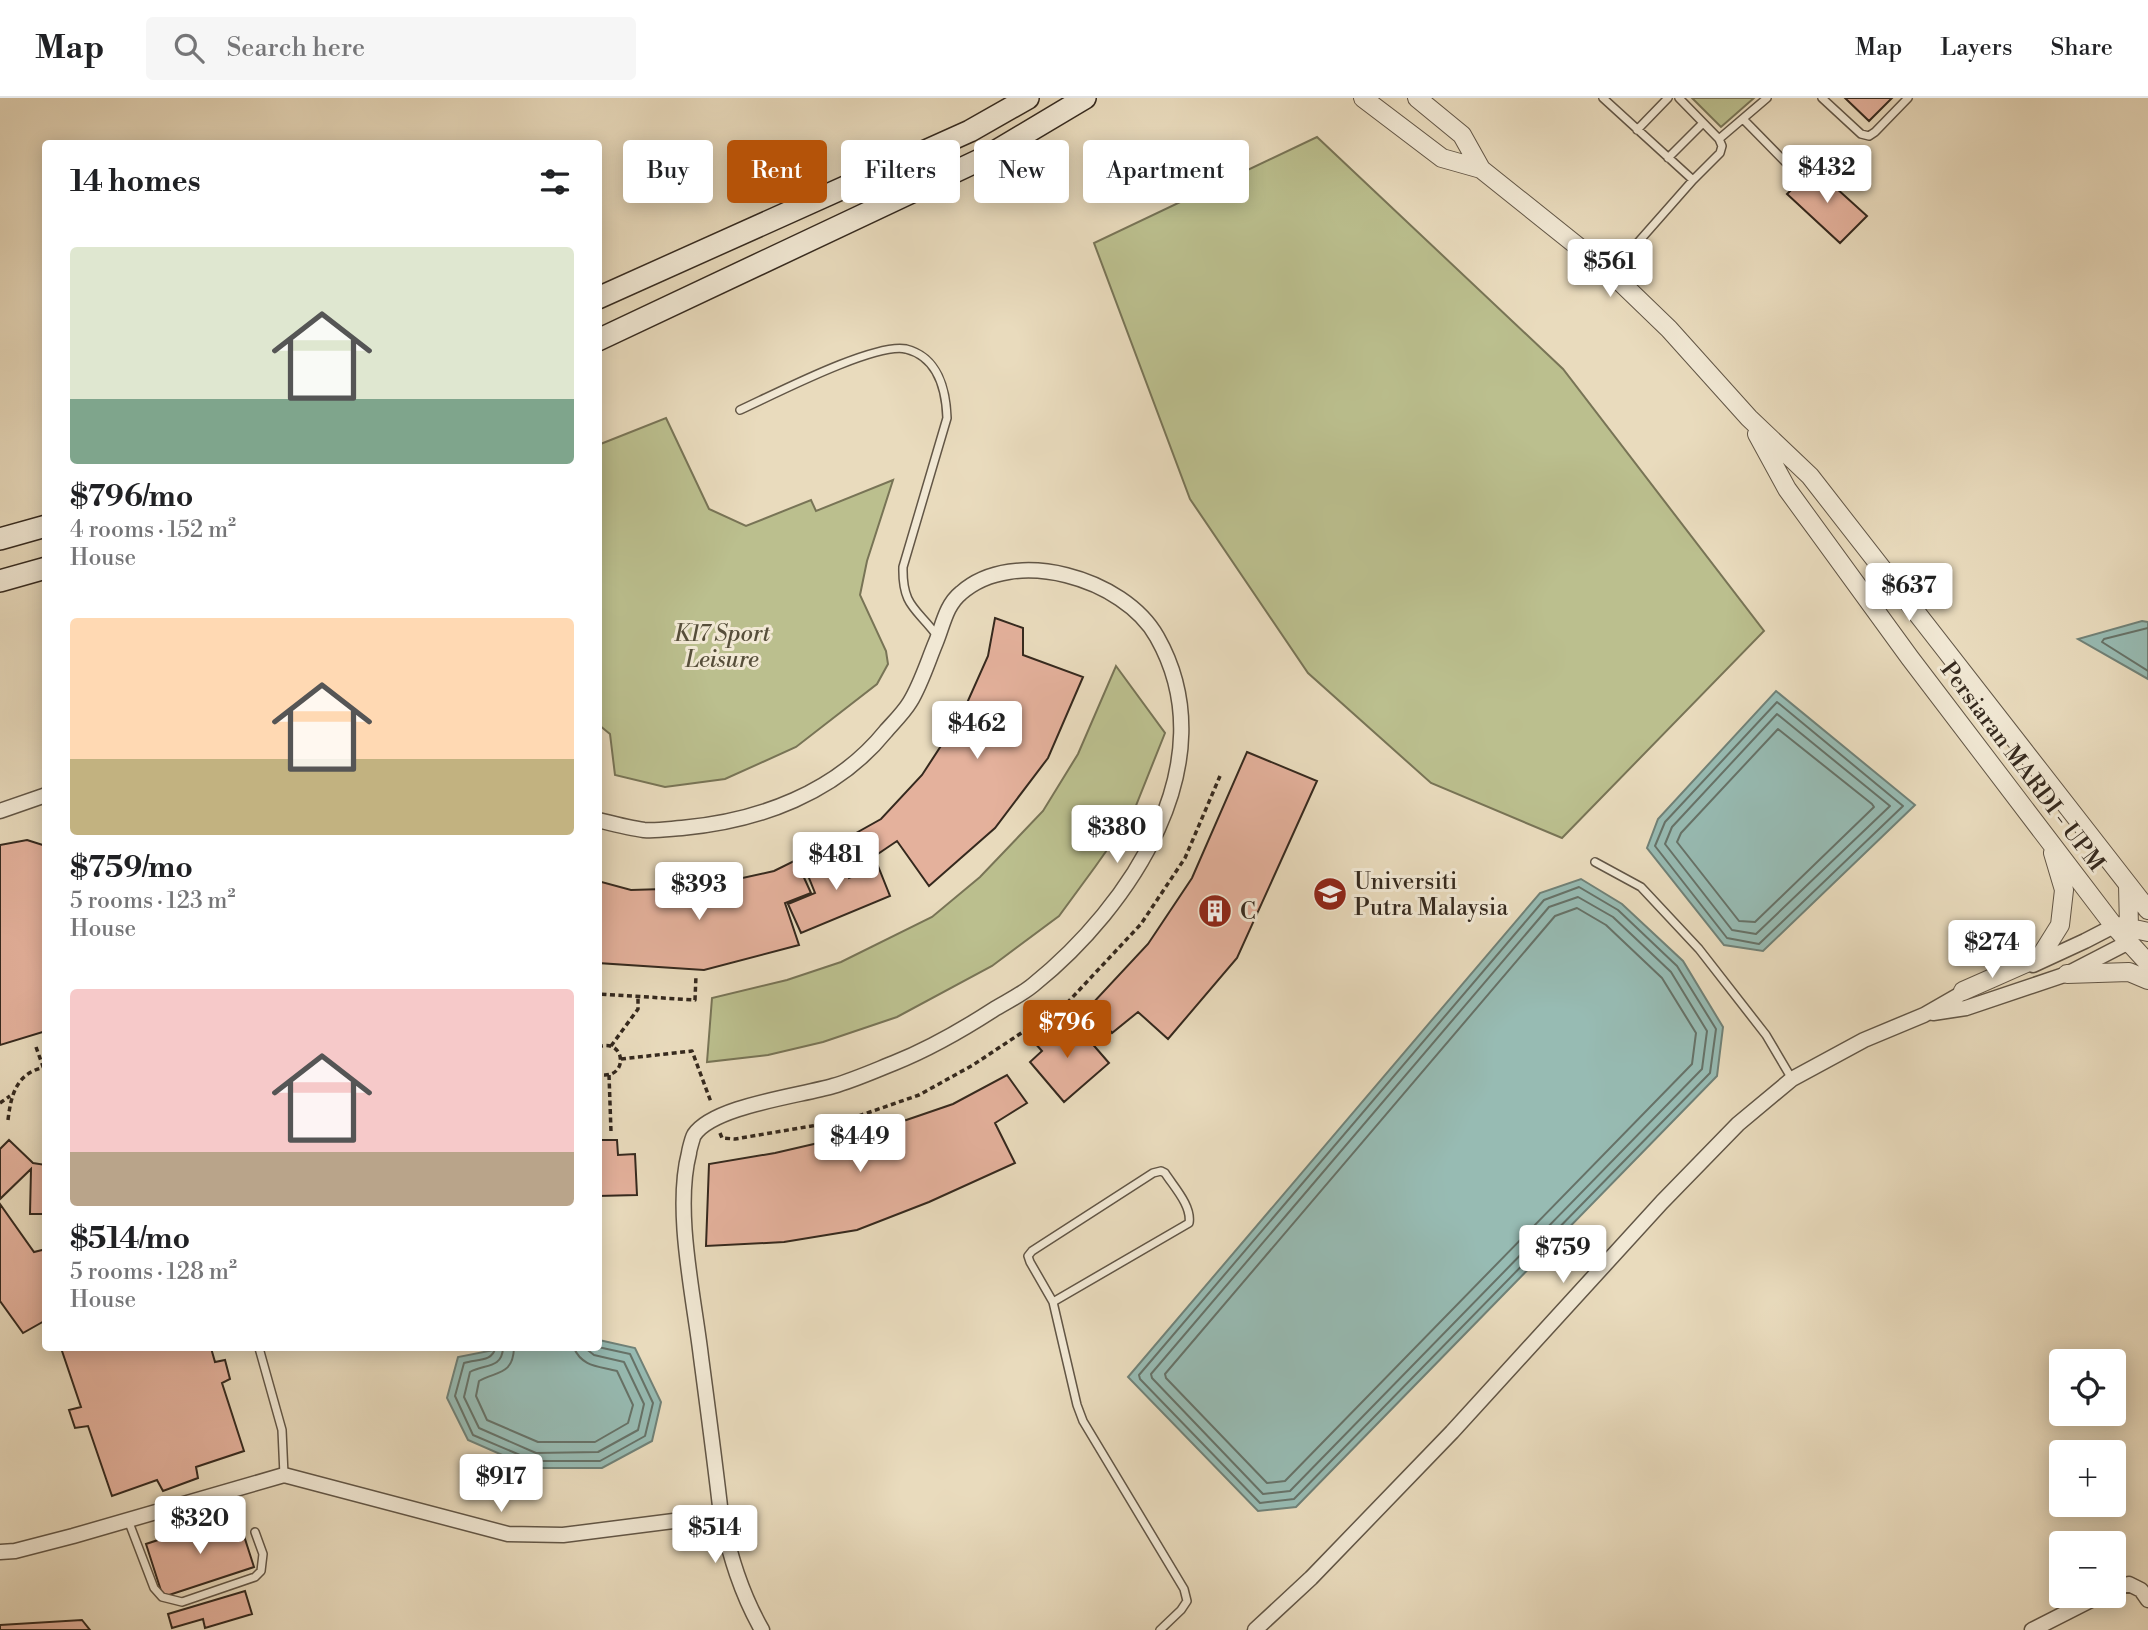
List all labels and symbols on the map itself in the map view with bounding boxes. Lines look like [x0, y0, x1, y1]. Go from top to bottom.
pin: $432 [1786, 146, 1868, 205]
pin: $561 [1569, 240, 1651, 299]
pin: $637 [1868, 564, 1950, 623]
park label: K17 Sport Leisure [674, 620, 771, 674]
street label: Persiaran MARDI - UPM [1934, 656, 2111, 877]
pin: $462 [936, 702, 1018, 761]
pin: $380 [1076, 806, 1158, 865]
pin: $481 [795, 832, 877, 892]
pin: $393 [658, 862, 740, 922]
place label: Universiti Putra Malaysia [1354, 868, 1508, 922]
school or university icon: Universiti Putra Malaysia [1311, 875, 1349, 913]
building icon: C [1196, 892, 1234, 930]
place label: C [1240, 898, 1256, 926]
pin: $274 [1951, 920, 2033, 980]
pin: $796 [1026, 1000, 1108, 1060]
pin: $449 [819, 1114, 901, 1174]
pin: $759 [1522, 1226, 1604, 1285]
pin: $917 [460, 1454, 542, 1514]
pin: $320 [159, 1496, 241, 1556]
pin: $514 [674, 1506, 756, 1565]

